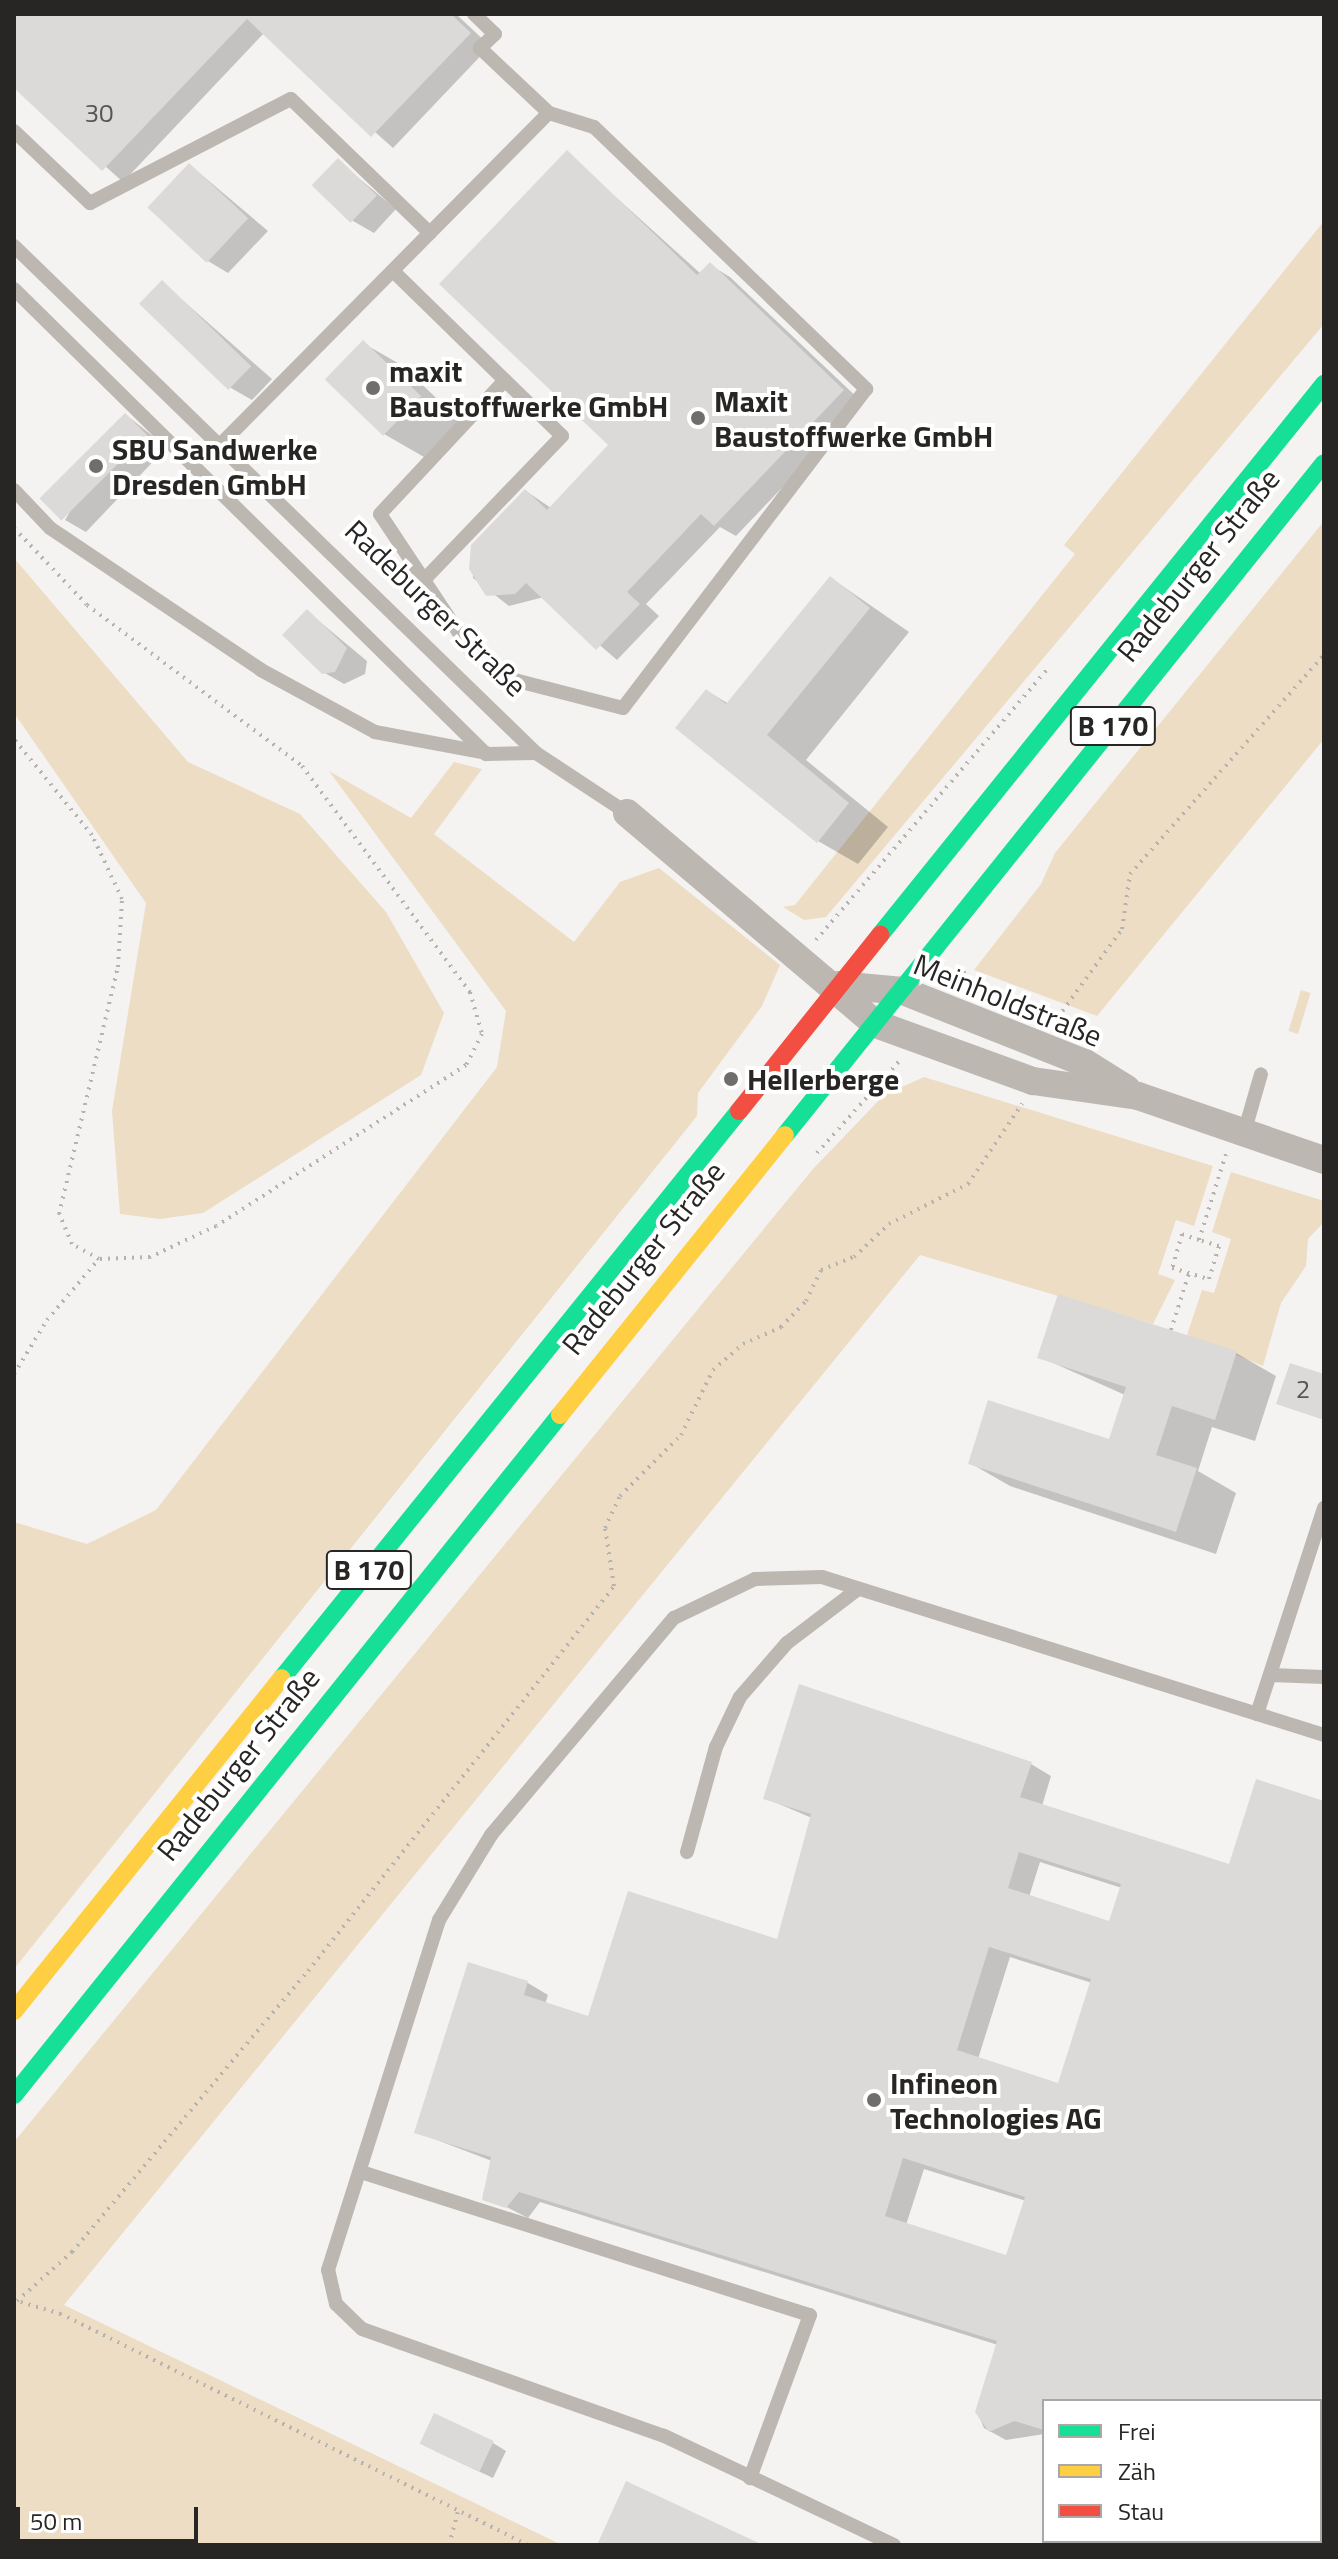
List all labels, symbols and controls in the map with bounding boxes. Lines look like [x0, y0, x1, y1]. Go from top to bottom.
house number: 30 [84, 97, 114, 129]
place label: maxit Baustoffwerke GmbH [389, 353, 668, 424]
marker: maxit Baustoffwerke GmbH [364, 379, 382, 397]
place label: Maxit Baustoffwerke GmbH [714, 383, 993, 454]
marker: Maxit Baustoffwerke GmbH [689, 409, 707, 427]
place label: SBU Sandwerke Dresden GmbH [112, 431, 318, 502]
marker: SBU Sandwerke Dresden GmbH [87, 457, 105, 475]
street label: Radeburger Straße [1109, 461, 1287, 669]
street label: Radeburger Straße [338, 512, 534, 704]
road number: B 170 [1069, 702, 1157, 750]
street label: Meinholdstraße [909, 946, 1107, 1054]
place label: Hellerberge [747, 1061, 899, 1097]
marker: Hellerberge [722, 1070, 740, 1088]
street label: Radeburger Straße [554, 1154, 732, 1362]
house number: 2 [1296, 1373, 1310, 1405]
road number: B 170 [325, 1546, 413, 1594]
street label: Radeburger Straße [149, 1660, 327, 1868]
place label: Infineon Technologies AG [890, 2065, 1101, 2136]
marker: Infineon Technologies AG [865, 2091, 883, 2109]
legend [1042, 2399, 1322, 2543]
text: Frei [1118, 2413, 1156, 2449]
text: Zäh [1118, 2453, 1156, 2489]
scale bar [20, 2491, 202, 2541]
text: Stau [1118, 2493, 1164, 2529]
text: 50 m [30, 2503, 82, 2539]

